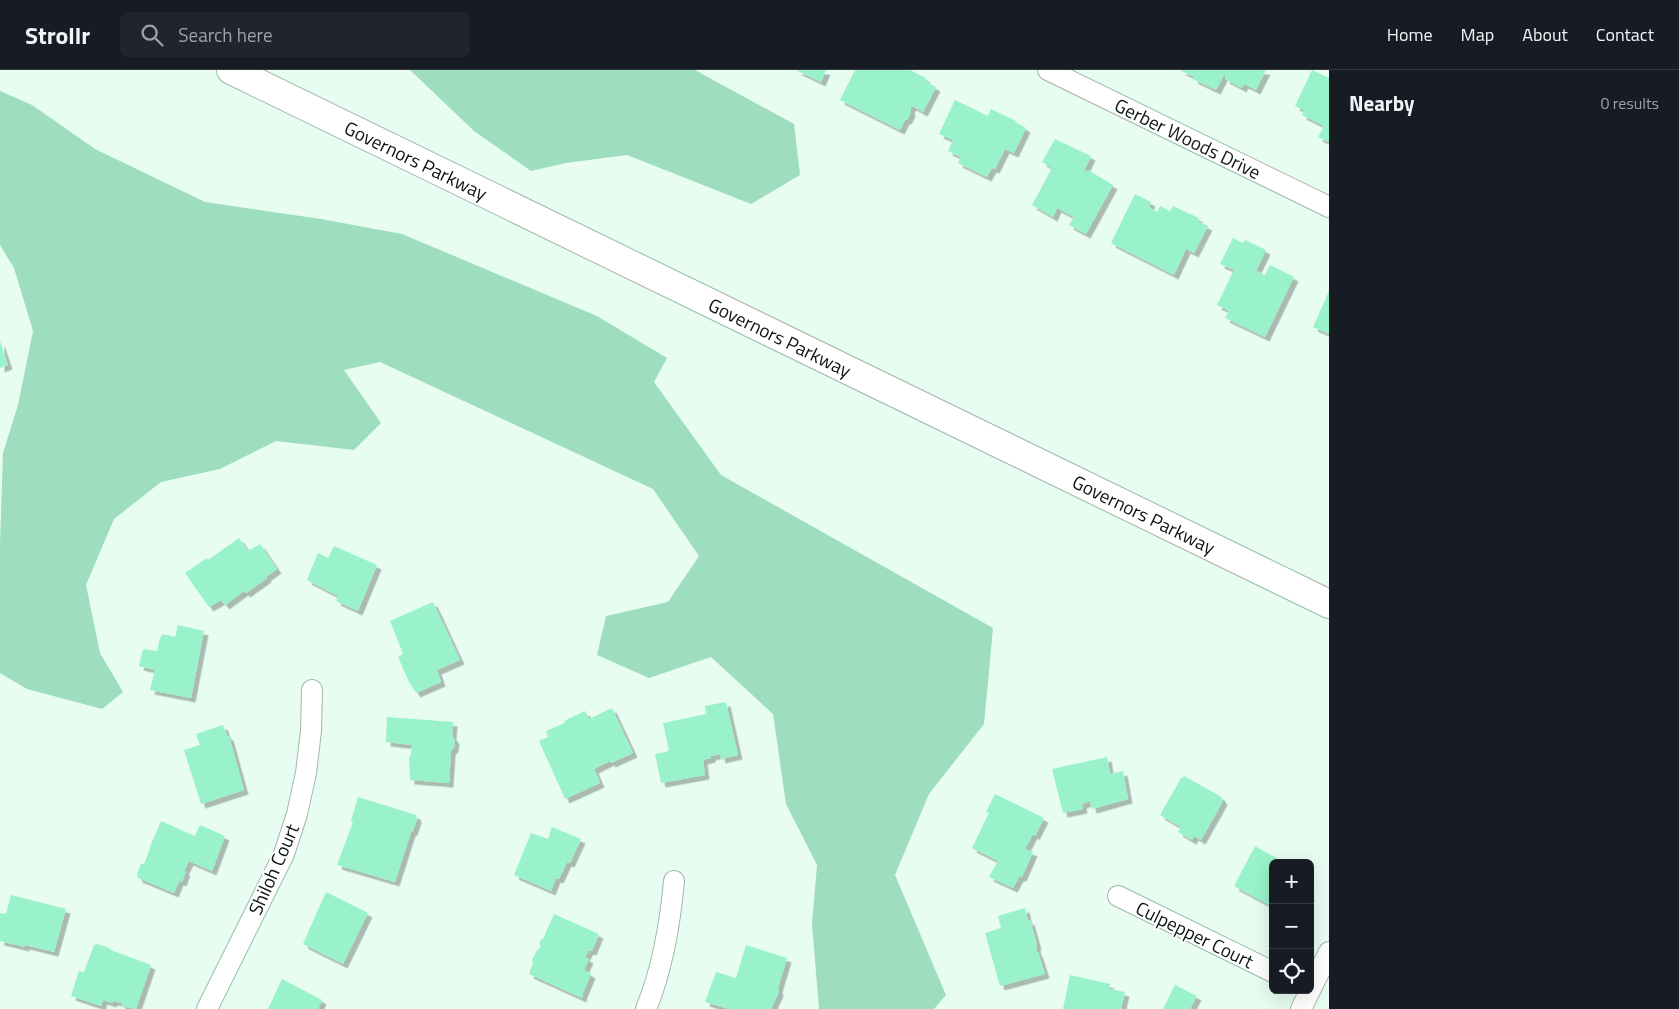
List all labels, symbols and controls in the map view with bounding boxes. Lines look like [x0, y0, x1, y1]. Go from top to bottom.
search box [120, 12, 470, 57]
text: Strollr [25, 17, 90, 53]
text: Search here [178, 20, 273, 49]
icon: search [138, 21, 166, 49]
text: Home [1387, 21, 1433, 48]
text: Map [1461, 21, 1494, 48]
text: About [1522, 21, 1568, 48]
text: Contact [1596, 21, 1654, 48]
text: Nearby [1349, 87, 1414, 119]
street label: Gerber Woods Drive [1110, 90, 1266, 186]
text: 0 results [1600, 91, 1659, 115]
street label: Governors Parkway [340, 113, 492, 207]
street label: Governors Parkway [704, 290, 856, 384]
street label: Governors Parkway [1068, 467, 1220, 561]
street label: Shiloh Court [240, 819, 306, 919]
map controls [1269, 859, 1314, 994]
button: + [1269, 859, 1314, 904]
street label: Culpepper Court [1131, 893, 1259, 975]
button: − [1269, 904, 1314, 949]
button: locate [1269, 949, 1314, 994]

